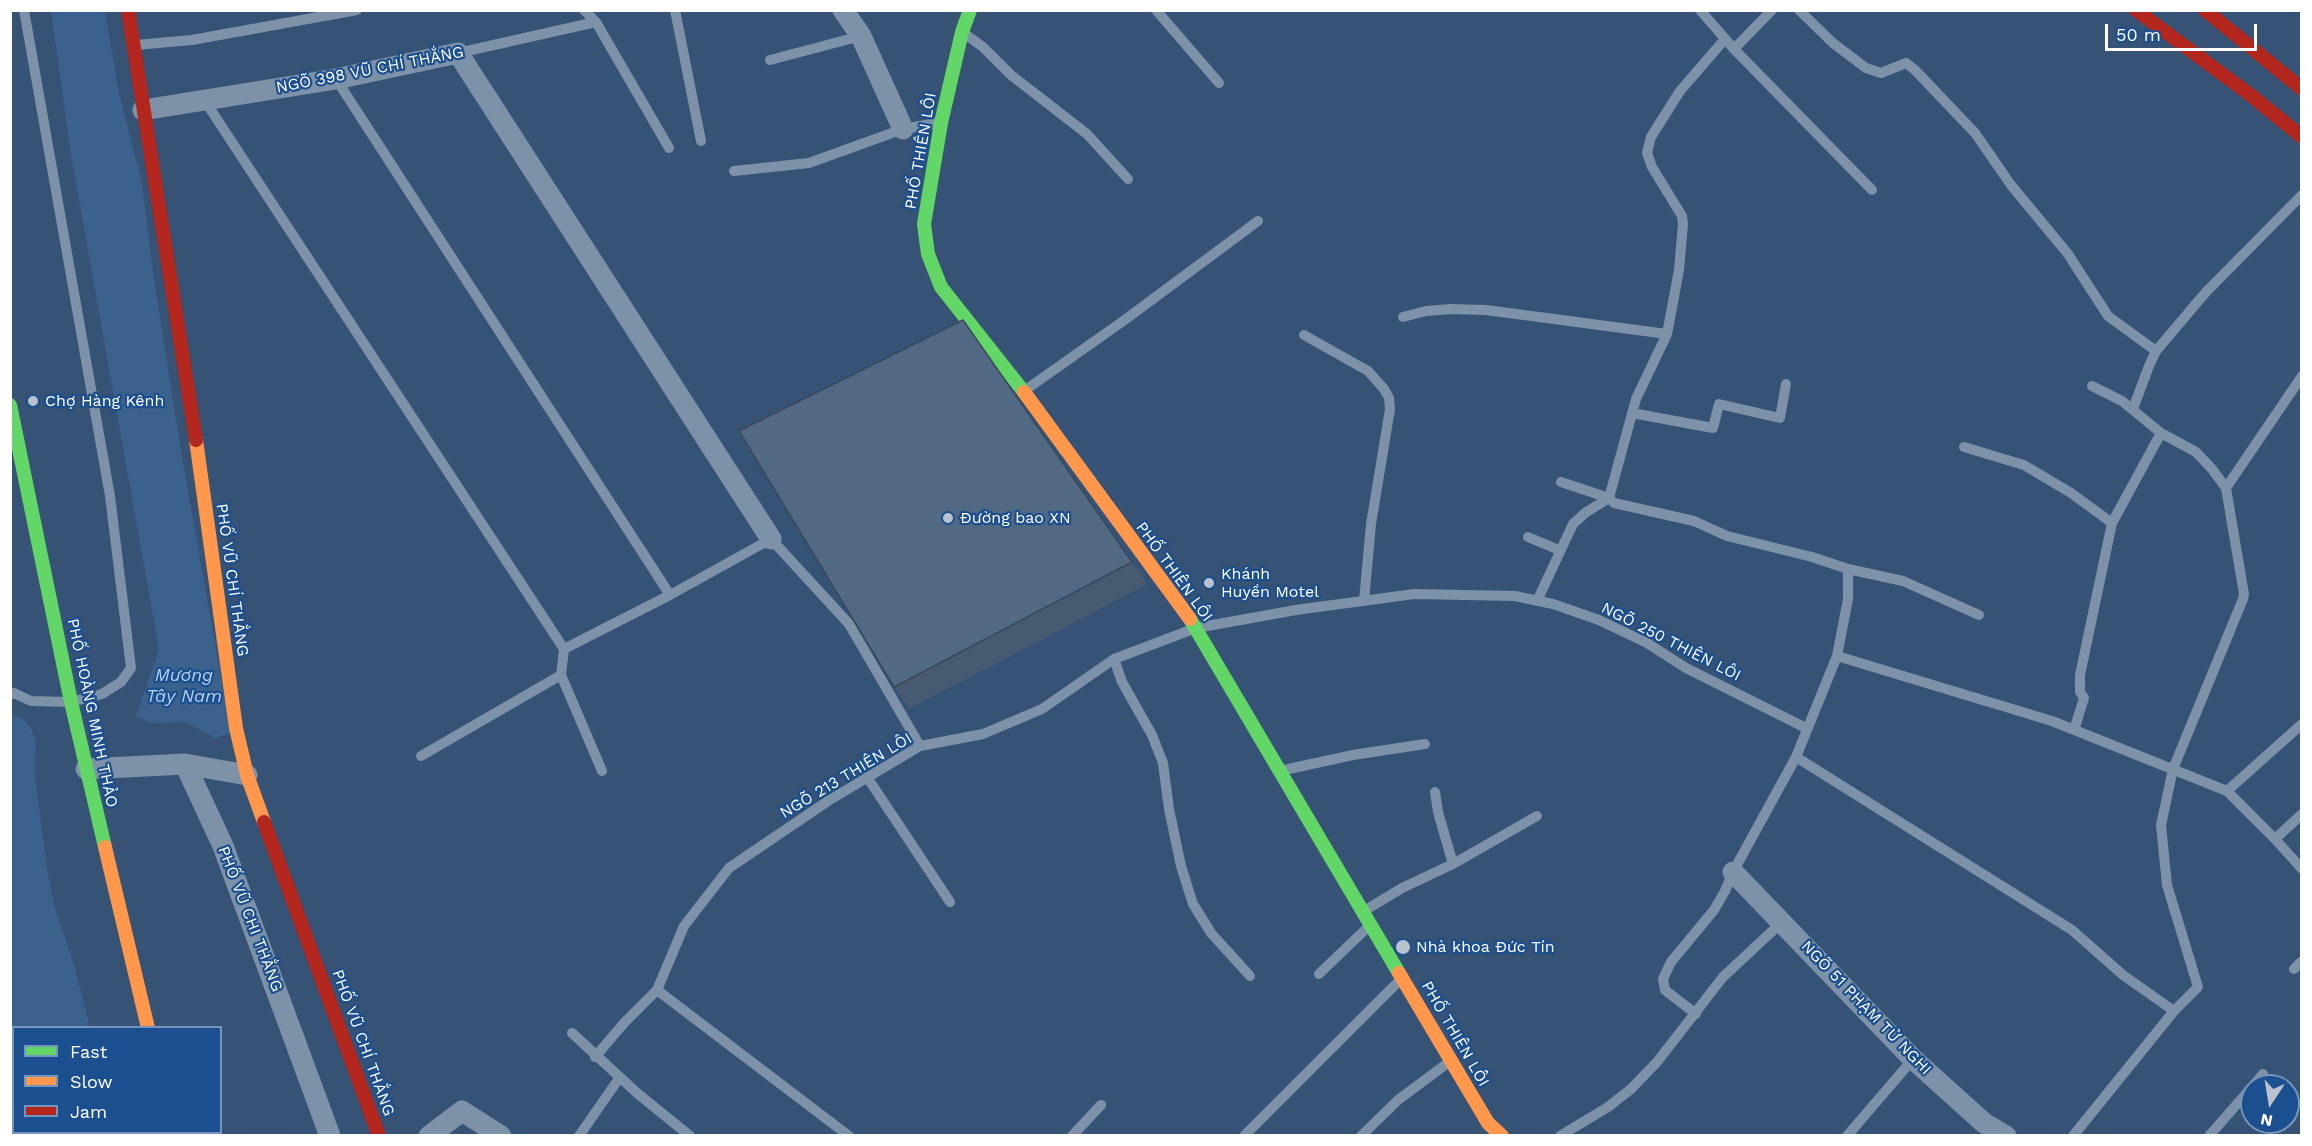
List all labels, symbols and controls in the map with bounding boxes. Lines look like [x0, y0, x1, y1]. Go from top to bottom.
scale bar [2108, 12, 2260, 50]
text: 50 m [2116, 24, 2161, 45]
street label: NGÕ 398 VŨ CHÍ THẮNG [275, 42, 465, 98]
street label: PHỐ THIÊN LÔI [901, 91, 941, 211]
place label: Chợ Hàng Kênh [45, 391, 164, 411]
marker: Chợ Hàng Kênh [26, 394, 40, 408]
street label: PHỐ VŨ CHÍ THẮNG [212, 502, 252, 658]
place label: Đường bao XN [960, 508, 1071, 528]
marker: Đường bao XN [941, 511, 955, 525]
street label: PHỐ THIÊN LÔI [1131, 518, 1217, 626]
place label: Khánh Huyền Motel [1221, 564, 1319, 602]
marker: Khánh Huyền Motel [1202, 576, 1216, 590]
street label: NGÕ 250 THIÊN LÔI [1598, 598, 1744, 686]
street label: PHỐ HOÀNG MINH THẢO [63, 617, 121, 809]
water label: Mương Tây Nam [146, 665, 222, 708]
street label: NGÕ 213 THIÊN LÔI [777, 729, 915, 823]
street label: PHỐ VŨ CHI THẮNG [213, 844, 287, 994]
place label: Nhà khoa Đức Tín [1416, 937, 1555, 957]
street label: NGÕ 51 PHẠM TỬ NGHI [1797, 937, 1935, 1079]
marker: Nhà khoa Đức Tín [1394, 938, 1412, 956]
street label: PHỐ VŨ CHÍ THẮNG [328, 967, 398, 1119]
street label: PHỐ THIÊN LÔI [1417, 978, 1493, 1090]
legend [12, 1026, 222, 1134]
text: Fast [70, 1041, 107, 1062]
text: Slow [70, 1071, 113, 1092]
north arrow [2240, 1074, 2300, 1134]
text: Jam [70, 1101, 107, 1122]
text: N [2259, 1110, 2274, 1131]

